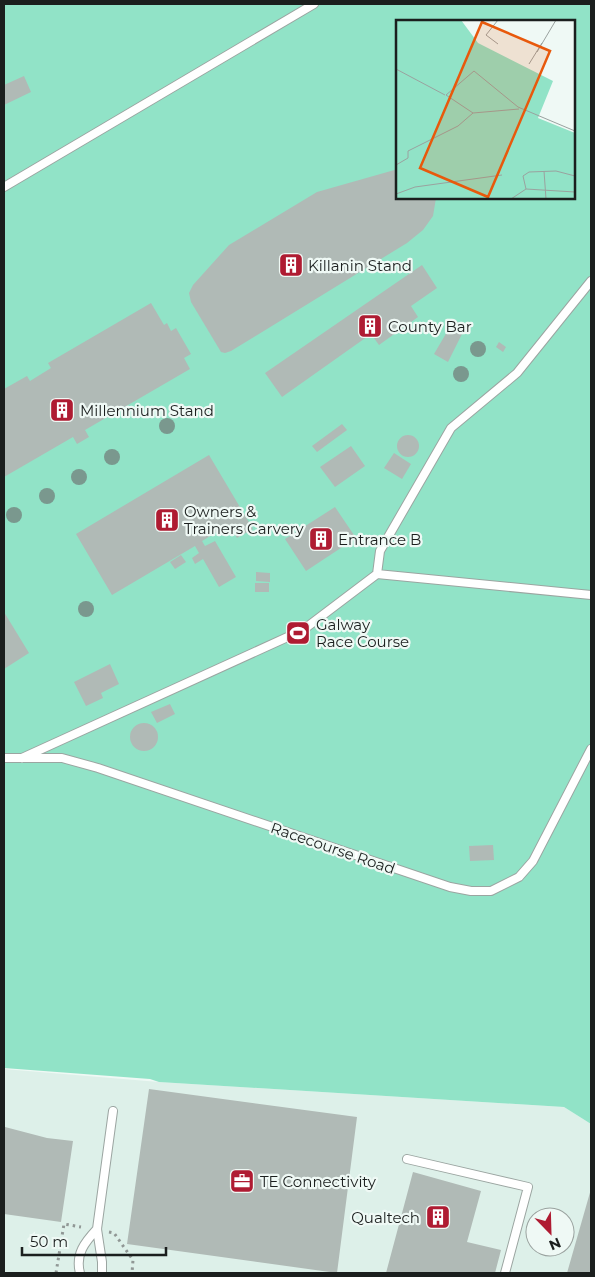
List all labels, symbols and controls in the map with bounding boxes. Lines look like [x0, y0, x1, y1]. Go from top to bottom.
inset map [396, 20, 575, 199]
building icon: Killanin Stand [278, 252, 304, 278]
place label: Killanin Stand [308, 256, 412, 275]
building icon: County Bar [357, 313, 383, 339]
place label: County Bar [388, 317, 472, 336]
building icon: Millennium Stand [49, 397, 75, 423]
place label: Millennium Stand [80, 401, 214, 420]
place label: Owners & Trainers Carvery [184, 502, 305, 538]
building icon: Owners & Trainers Carvery [154, 507, 180, 533]
building icon: Entrance B [308, 526, 334, 552]
place label: Entrance B [338, 530, 421, 549]
place label: Galway Race Course [316, 615, 409, 651]
sports icon: Galway Race Course [285, 620, 311, 646]
street label: Racecourse Road [268, 818, 398, 878]
office icon: TE Connectivity [229, 1168, 255, 1194]
place label: TE Connectivity [260, 1172, 377, 1191]
building icon: Qualtech [425, 1204, 451, 1230]
north arrow [525, 1207, 575, 1257]
place label: Qualtech [351, 1208, 420, 1227]
scale bar [22, 1224, 166, 1256]
text: 50 m [30, 1232, 68, 1251]
text: N [546, 1233, 564, 1254]

